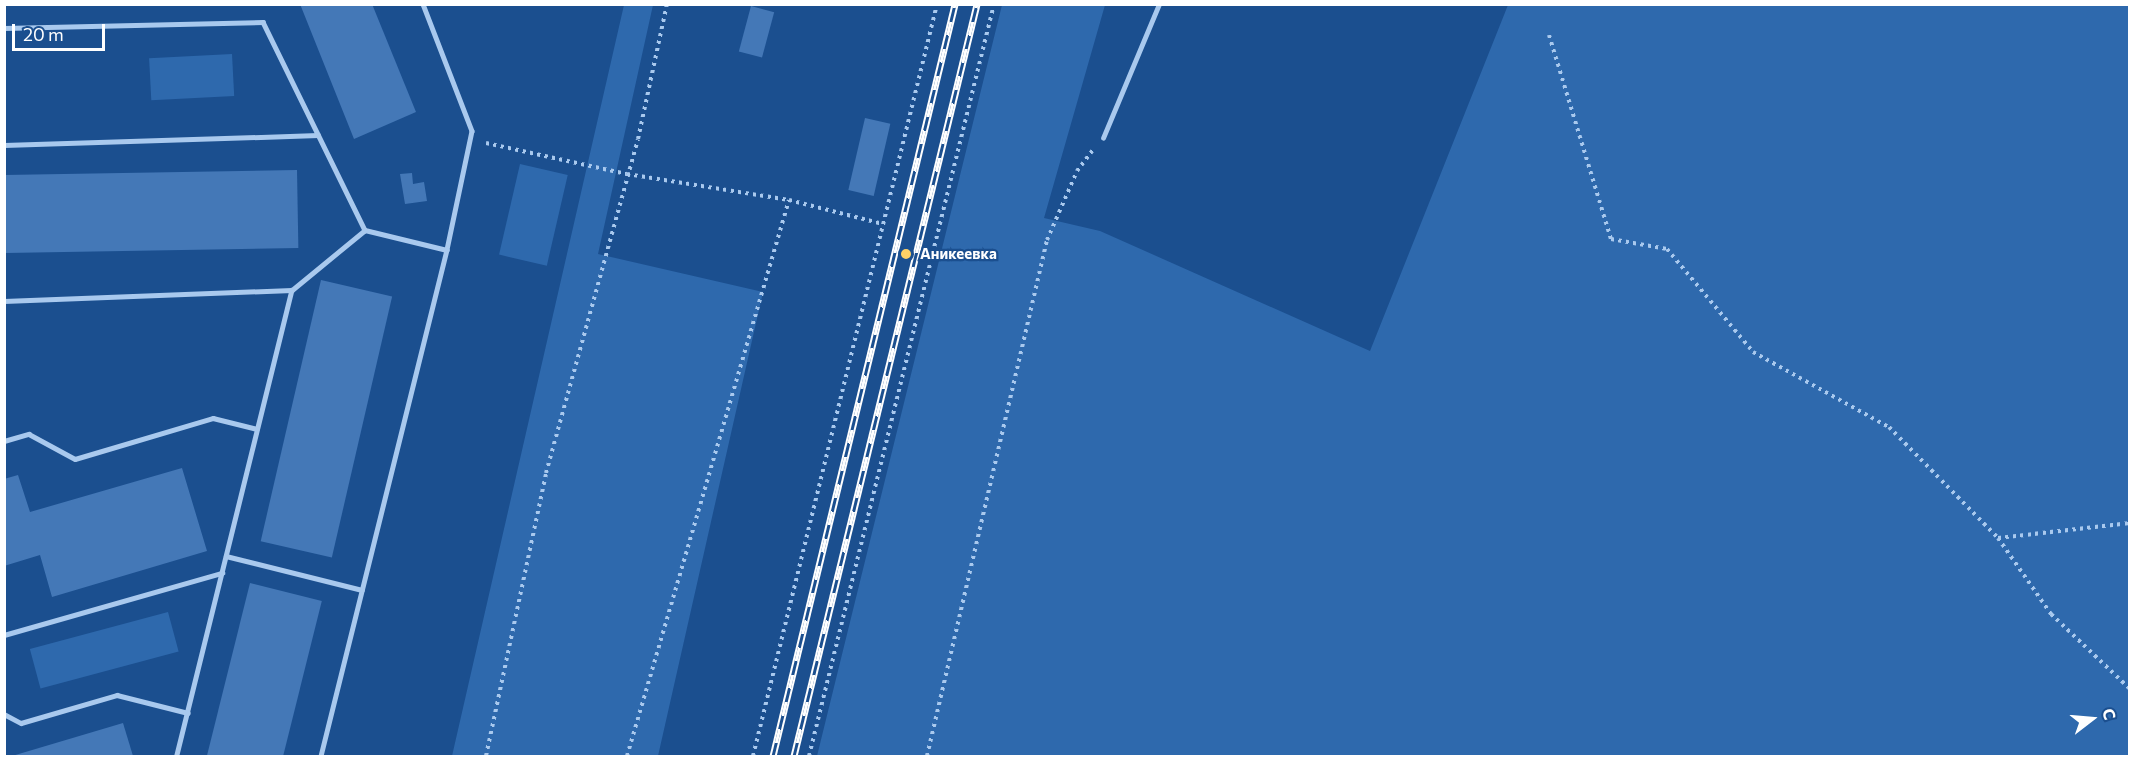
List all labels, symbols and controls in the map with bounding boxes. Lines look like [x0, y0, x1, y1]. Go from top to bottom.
scale bar [15, 12, 108, 50]
text: 20 m [23, 23, 64, 45]
marker: Аникеевка [897, 245, 915, 263]
place label: Аникеевка [920, 245, 997, 263]
north arrow [2062, 689, 2122, 749]
text: С [2099, 706, 2120, 722]

